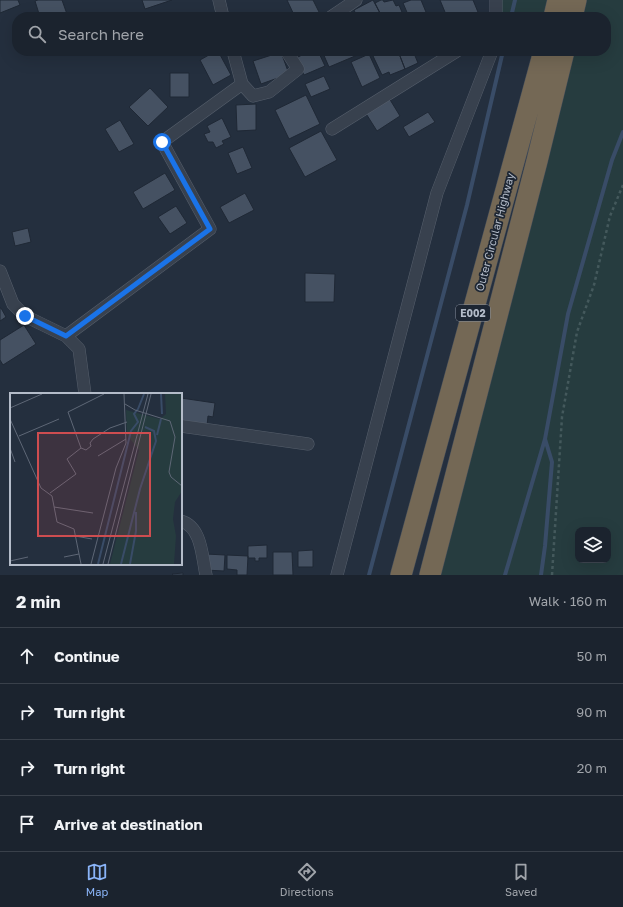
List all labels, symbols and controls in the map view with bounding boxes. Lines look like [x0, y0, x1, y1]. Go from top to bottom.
search box [12, 12, 611, 56]
icon: search [26, 23, 48, 45]
text: Search here [58, 25, 144, 43]
route start [153, 133, 171, 151]
street label: Outer Circular Highway [472, 171, 517, 293]
road number: E002 [456, 305, 490, 321]
route end [16, 307, 34, 325]
inset map [10, 393, 182, 565]
map controls [575, 527, 611, 563]
button: layers [575, 527, 611, 563]
text: 2 min [16, 591, 60, 612]
text: Walk · 160 m [529, 593, 607, 609]
icon: ahead [16, 645, 38, 667]
text: Continue [54, 647, 120, 665]
text: 50 m [577, 648, 607, 664]
icon: right [16, 701, 38, 723]
text: Turn right [54, 703, 125, 721]
text: 90 m [576, 704, 607, 720]
icon: right [16, 757, 38, 779]
text: Turn right [54, 759, 125, 777]
text: 20 m [577, 760, 607, 776]
icon: arrive [16, 813, 38, 835]
text: Arrive at destination [54, 815, 203, 833]
tab: Map [86, 861, 108, 898]
tab: Directions [280, 861, 334, 898]
tab: Saved [505, 861, 537, 898]

